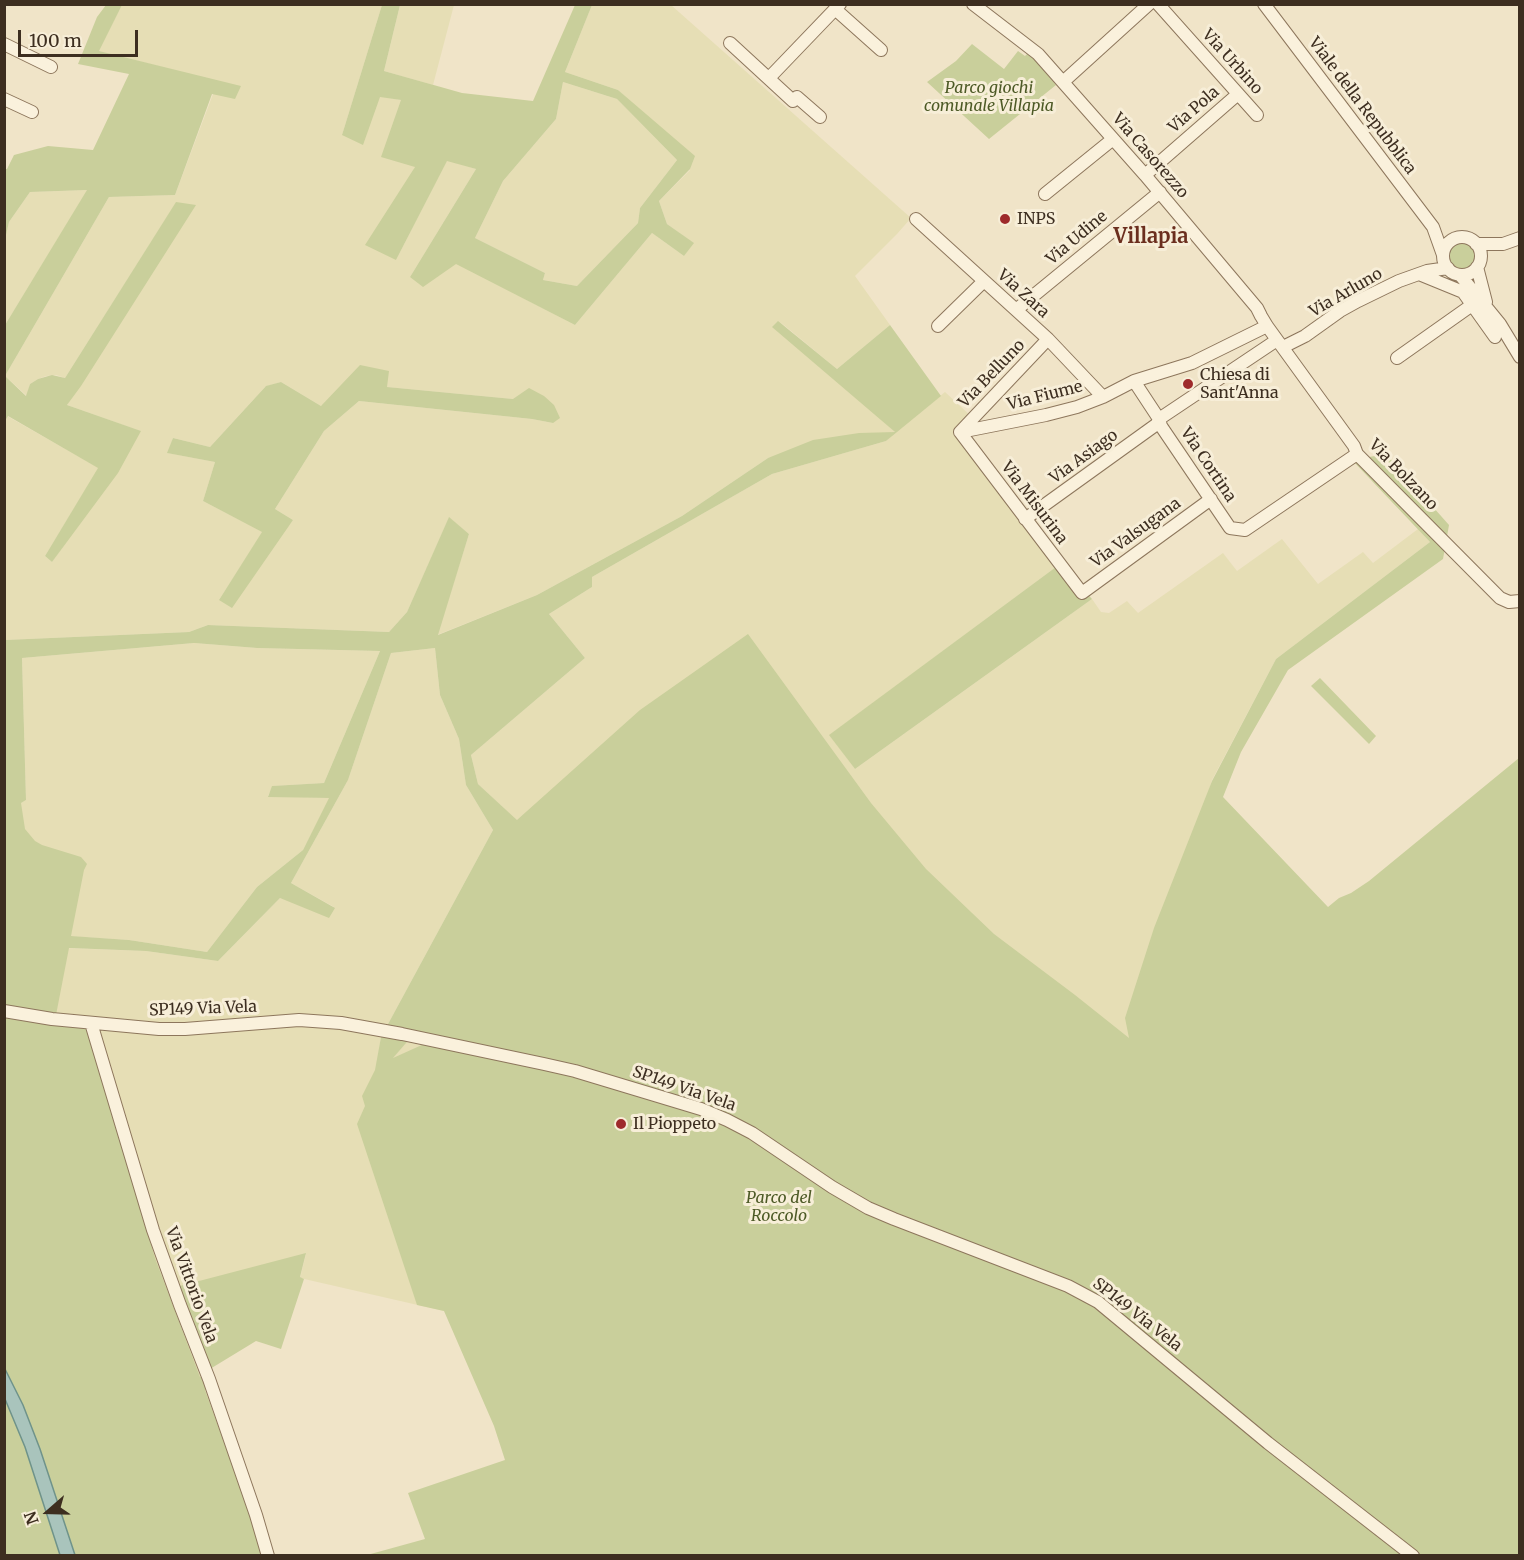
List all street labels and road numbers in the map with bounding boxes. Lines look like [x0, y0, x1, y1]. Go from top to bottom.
street label: Via Urbino [1198, 25, 1266, 99]
street label: Viale della Repubblica [1304, 34, 1420, 178]
street label: Via Pola [1165, 83, 1223, 137]
street label: Via Casorezzo [1108, 110, 1192, 202]
street label: Via Udine [1043, 207, 1111, 269]
street label: Via Arluno [1306, 264, 1386, 322]
street label: Via Zara [993, 266, 1053, 322]
street label: Via Belluno [955, 336, 1029, 412]
street label: Via Fiume [1005, 377, 1085, 415]
street label: Via Cortina [1176, 424, 1240, 506]
street label: Via Asiago [1046, 426, 1122, 488]
street label: Via Bolzano [1364, 436, 1442, 514]
street label: Via Misurina [997, 458, 1071, 548]
street label: Via Valsugana [1087, 494, 1185, 572]
street label: SP149 Via Vela [149, 998, 257, 1020]
street label: SP149 Via Vela [630, 1062, 738, 1116]
street label: Via Vittorio Vela [161, 1224, 221, 1346]
street label: SP149 Via Vela [1089, 1274, 1185, 1356]

